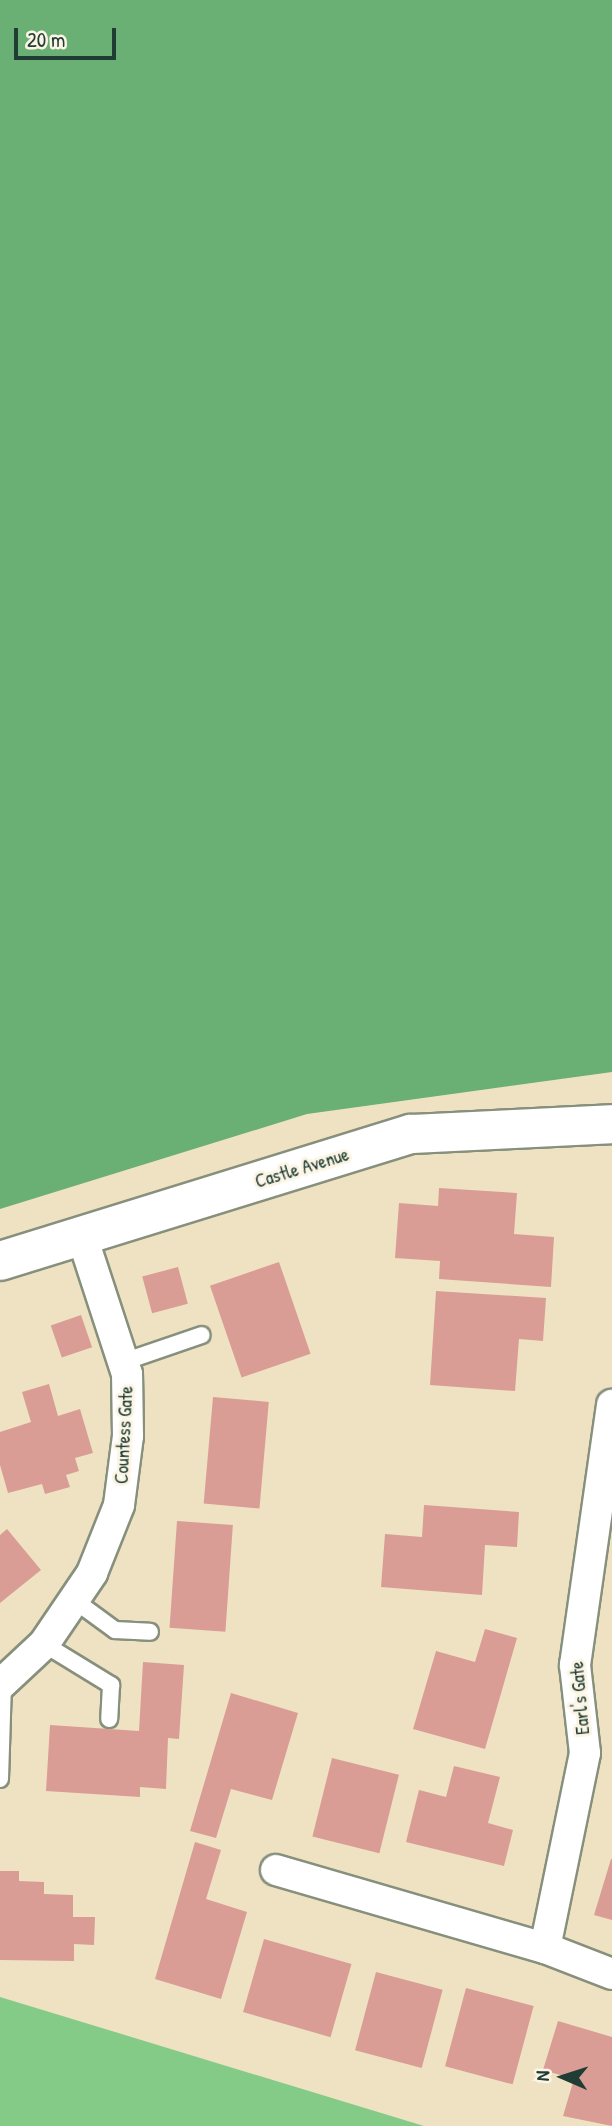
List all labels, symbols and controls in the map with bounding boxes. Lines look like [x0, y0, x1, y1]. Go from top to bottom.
scale bar [18, 14, 119, 58]
text: 20 m [27, 25, 65, 54]
street label: Castle Avenue [252, 1143, 352, 1193]
street label: Countess Gate [110, 1385, 138, 1485]
street label: Earl's Gate [565, 1660, 595, 1736]
north arrow [528, 2042, 598, 2112]
text: N [529, 2070, 555, 2082]

